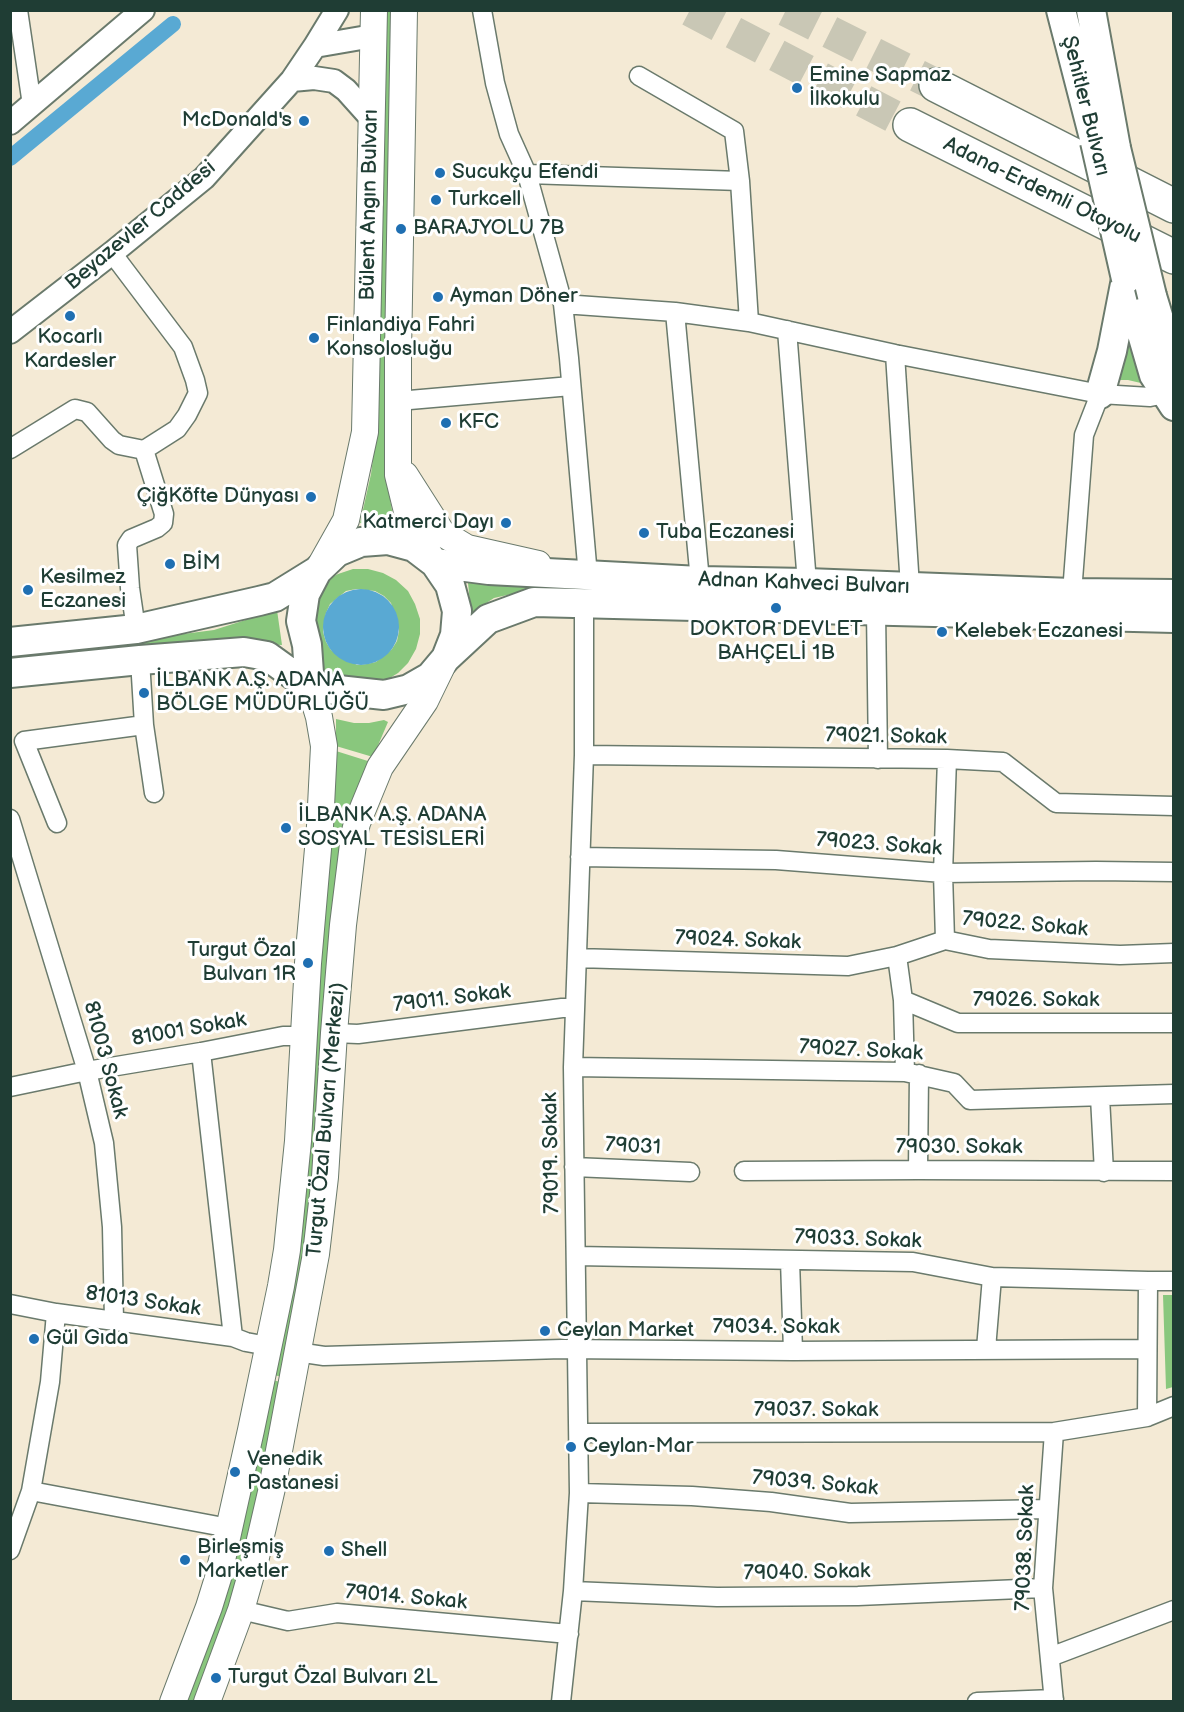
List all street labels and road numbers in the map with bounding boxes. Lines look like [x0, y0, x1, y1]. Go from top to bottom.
street label: Şehitler Bulvarı [1055, 33, 1115, 179]
street label: Bülent Angın Bulvarı [356, 109, 384, 301]
street label: Adana-Erdemli Otoyolu [939, 132, 1145, 250]
street label: Beyazevler Caddesi [61, 156, 221, 296]
street label: Adnan Kahveci Bulvarı [698, 568, 910, 600]
street label: 79021. Sokak [825, 723, 947, 751]
street label: 79023. Sokak [815, 828, 943, 862]
street label: 79022. Sokak [961, 907, 1089, 943]
street label: 79024. Sokak [675, 926, 801, 956]
street label: 79011. Sokak [392, 979, 512, 1019]
street label: Turgut Özal Bulvarı (Merkezi) [302, 981, 352, 1259]
street label: 79026. Sokak [973, 988, 1099, 1014]
street label: 81003 Sokak [77, 999, 133, 1121]
street label: 81001 Sokak [130, 1008, 248, 1052]
street label: 79027. Sokak [798, 1035, 924, 1067]
street label: 79019. Sokak [538, 1092, 566, 1214]
street label: 79031 [604, 1133, 662, 1161]
street label: 79030. Sokak [896, 1135, 1022, 1161]
street label: 79033. Sokak [794, 1225, 922, 1255]
street label: 81013 Sokak [84, 1281, 202, 1323]
street label: 79034. Sokak [712, 1315, 840, 1341]
street label: 79037. Sokak [754, 1398, 878, 1424]
street label: 79039. Sokak [751, 1466, 879, 1502]
street label: 79038. Sokak [1011, 1484, 1041, 1612]
street label: 79040. Sokak [744, 1559, 870, 1587]
street label: 79014. Sokak [344, 1580, 468, 1616]

